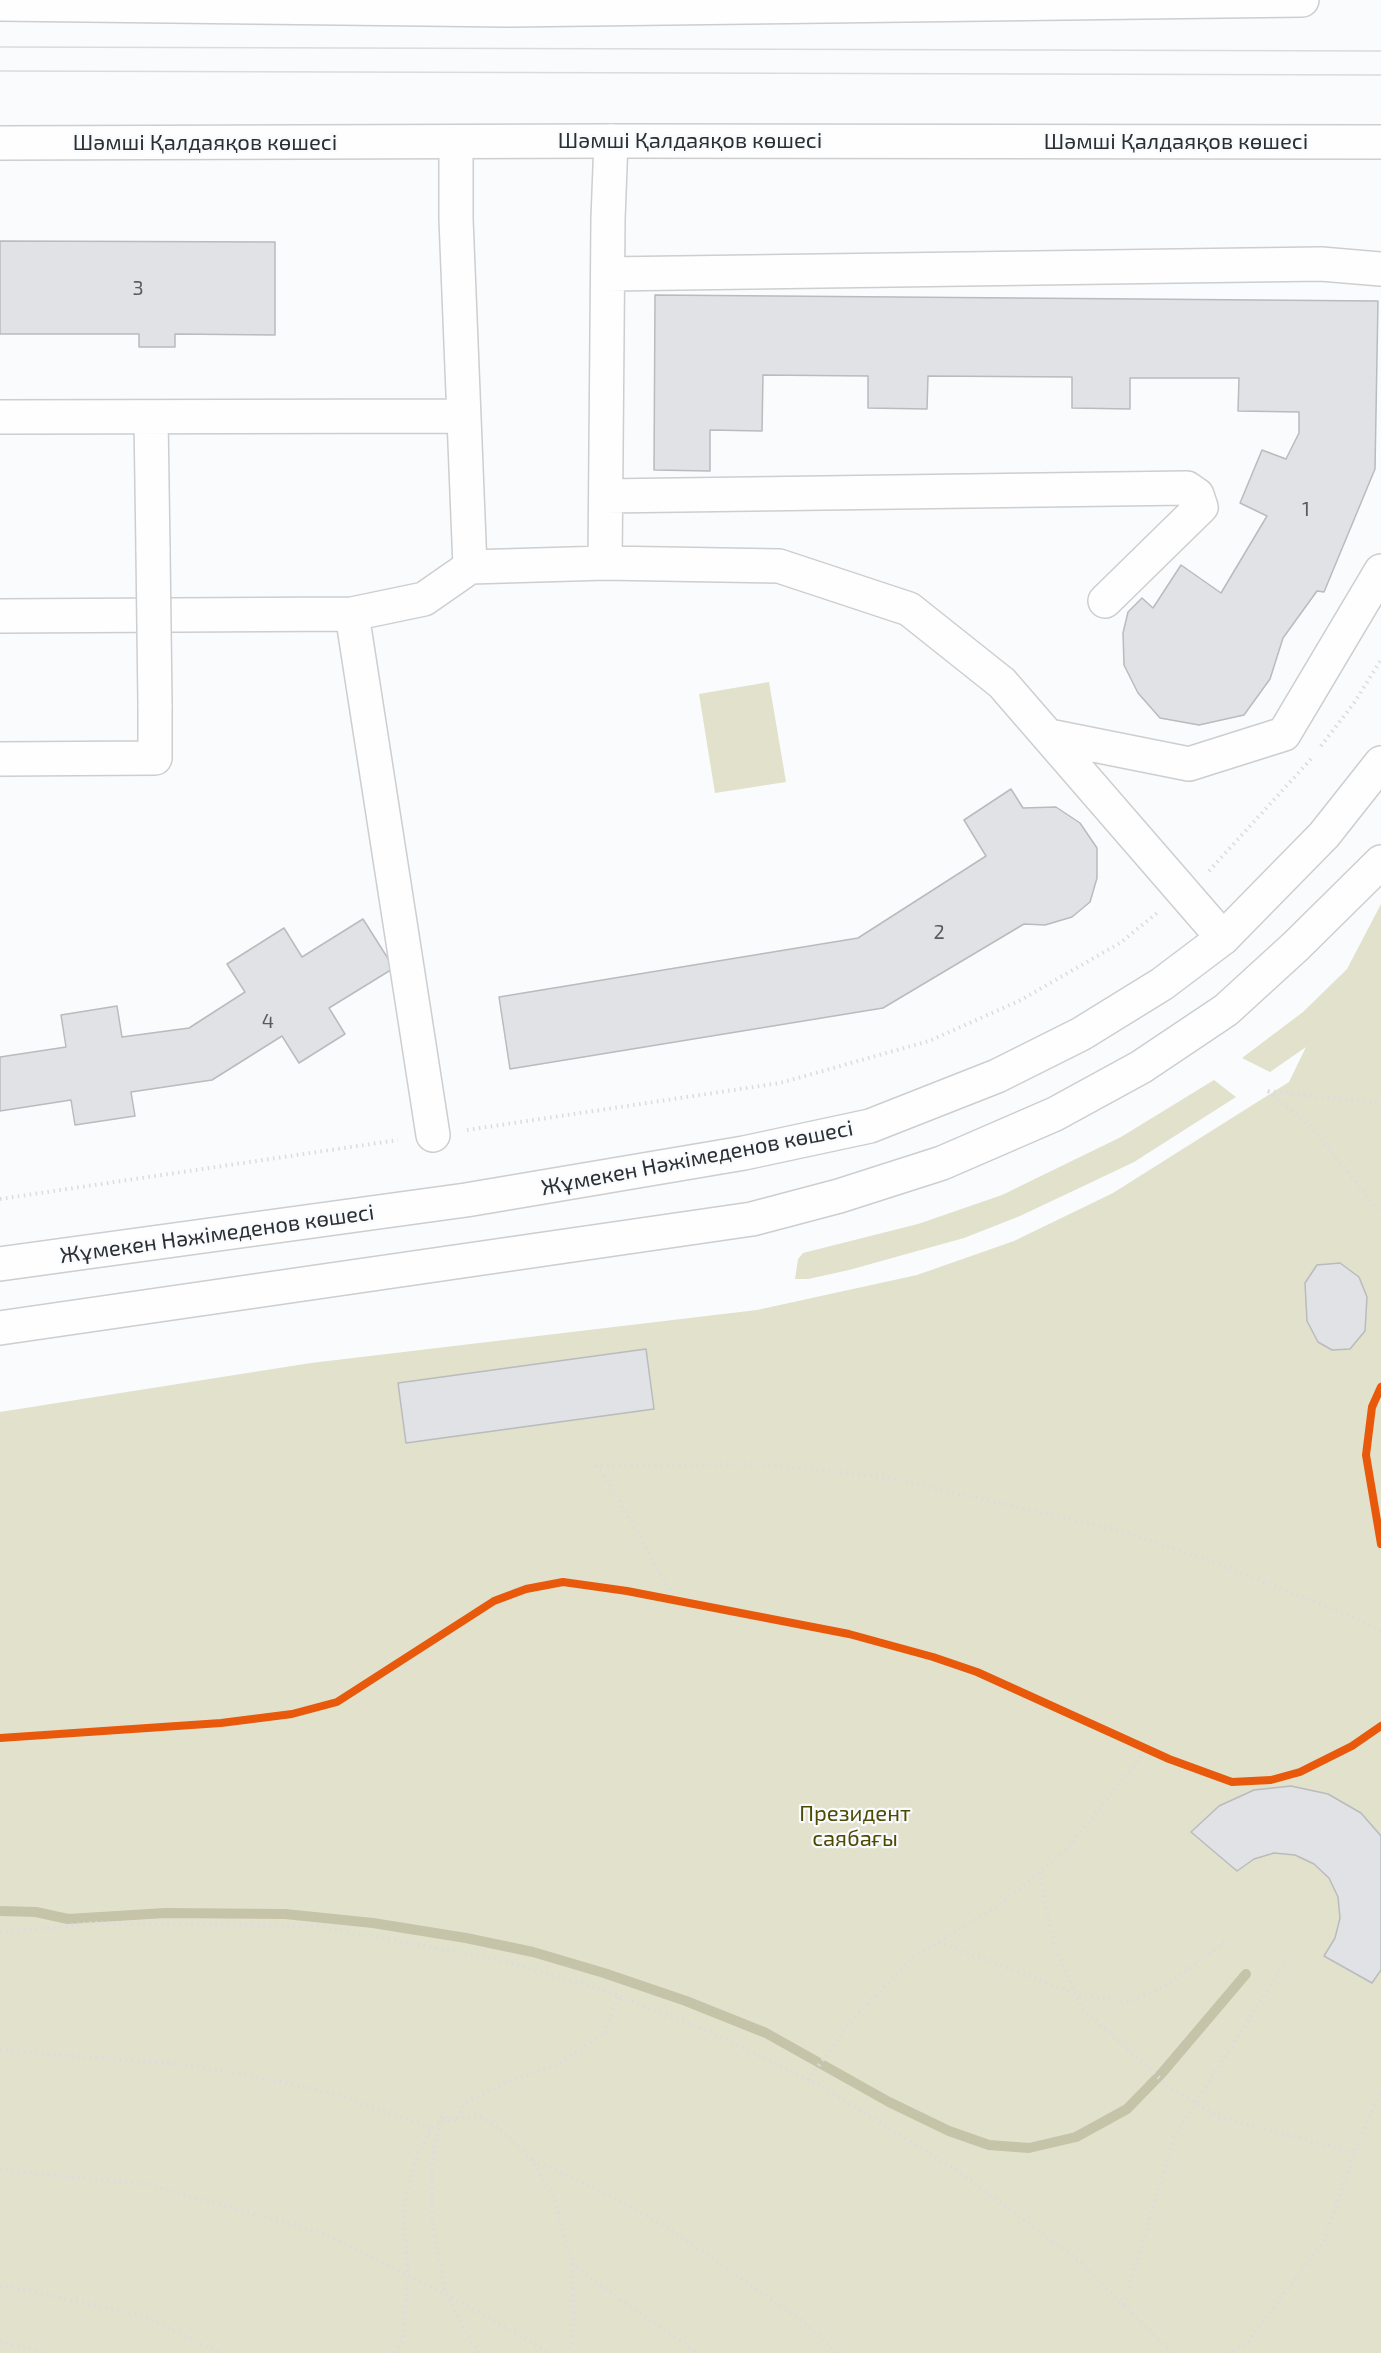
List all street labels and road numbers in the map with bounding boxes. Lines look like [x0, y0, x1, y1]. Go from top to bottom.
street label: Шәмші Қалдаяқов көшесі [558, 128, 822, 154]
street label: Шәмші Қалдаяқов көшесі [1044, 129, 1308, 155]
street label: Шәмші Қалдаяқов көшесі [73, 130, 337, 156]
street label: Жұмекен Нәжімеденов көшесі [539, 1115, 855, 1201]
street label: Жұмекен Нәжімеденов көшесі [58, 1199, 376, 1269]

